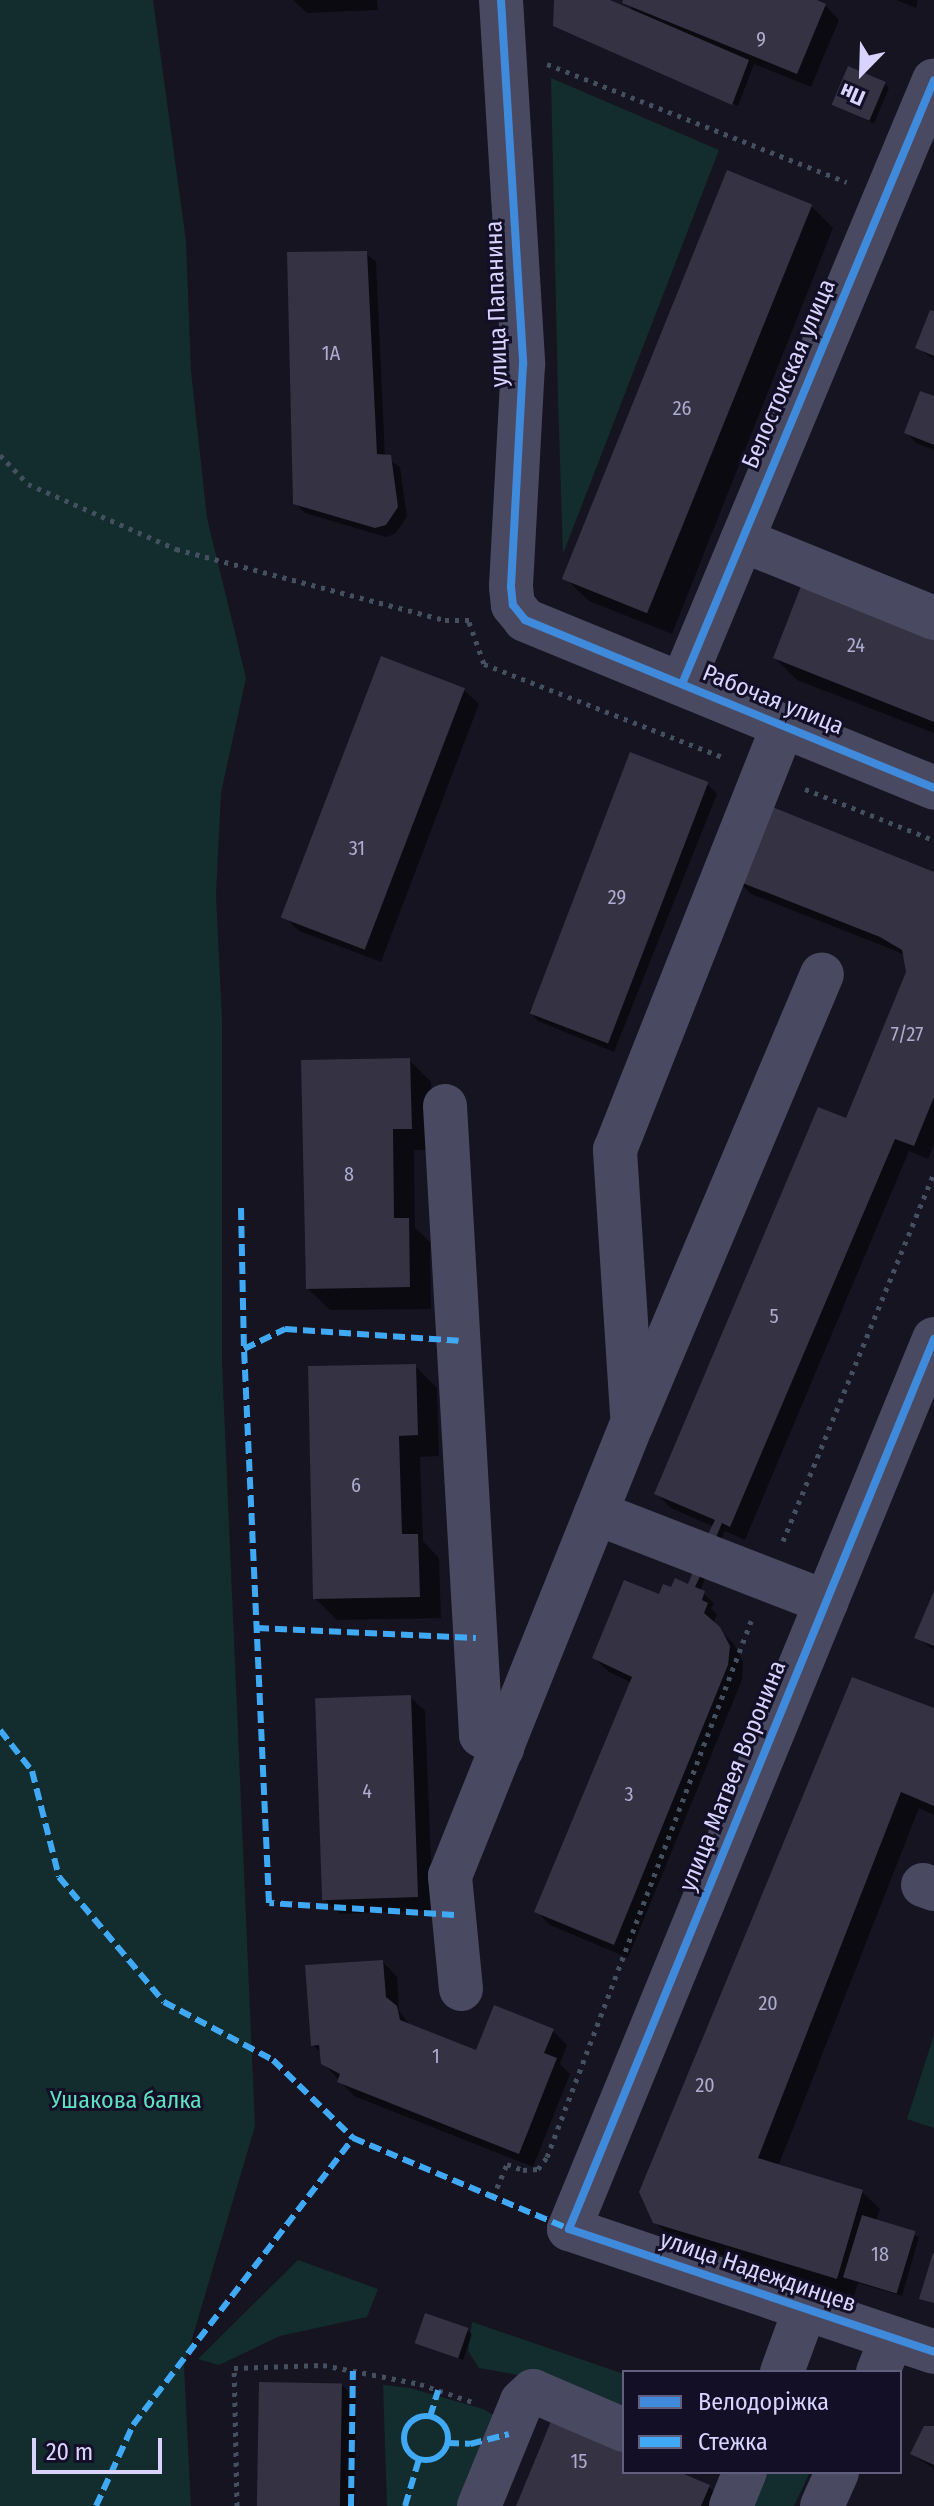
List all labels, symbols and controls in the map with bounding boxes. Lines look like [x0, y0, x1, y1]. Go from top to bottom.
house number: 9 [756, 27, 766, 51]
north arrow [822, 32, 902, 112]
text: Пн [836, 77, 869, 112]
street label: улица Папанина [480, 220, 514, 388]
street label: Белостокская улица [736, 275, 842, 473]
house number: 1А [322, 341, 340, 365]
house number: 26 [673, 396, 691, 420]
house number: 24 [847, 633, 865, 657]
street label: Рабочая улица [698, 659, 848, 741]
house number: 31 [349, 836, 365, 860]
house number: 29 [608, 885, 626, 909]
house number: 7/27 [891, 1022, 923, 1046]
house number: 8 [344, 1162, 354, 1186]
house number: 5 [769, 1304, 779, 1328]
house number: 6 [351, 1473, 361, 1497]
street label: улица Матвея Воронина [674, 1656, 792, 1896]
house number: 4 [362, 1779, 372, 1803]
house number: 3 [624, 1782, 634, 1806]
house number: 20 [758, 1991, 778, 2015]
house number: 1 [432, 2044, 440, 2068]
house number: 20 [695, 2073, 715, 2097]
park label: Ушакова балка [50, 2087, 202, 2115]
street label: улица Надеждинцев [656, 2225, 860, 2319]
house number: 18 [871, 2242, 889, 2266]
legend [622, 2370, 902, 2474]
text: Велодоріжка [698, 2388, 829, 2416]
scale bar [36, 2422, 166, 2472]
text: Стежка [698, 2428, 768, 2456]
text: 20 m [46, 2438, 93, 2466]
house number: 15 [571, 2449, 587, 2473]

